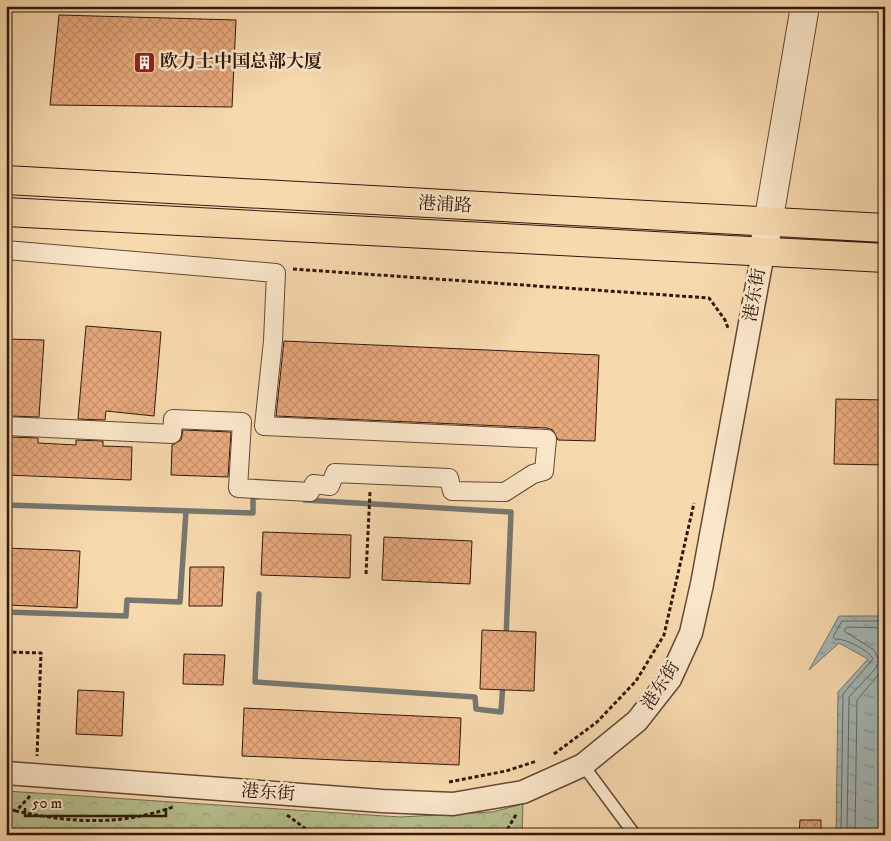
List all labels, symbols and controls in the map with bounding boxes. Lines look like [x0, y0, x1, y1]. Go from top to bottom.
building icon: 欧力士中国总部大厦 [132, 50, 156, 74]
place label: 欧力士中国总部大厦 [160, 51, 322, 73]
street label: 港浦路 [417, 193, 473, 217]
street label: 港东街 [739, 267, 771, 323]
street label: 港东街 [637, 657, 685, 715]
street label: 港东街 [240, 780, 296, 806]
scale bar [25, 786, 166, 818]
text: 50 m [32, 794, 62, 813]

